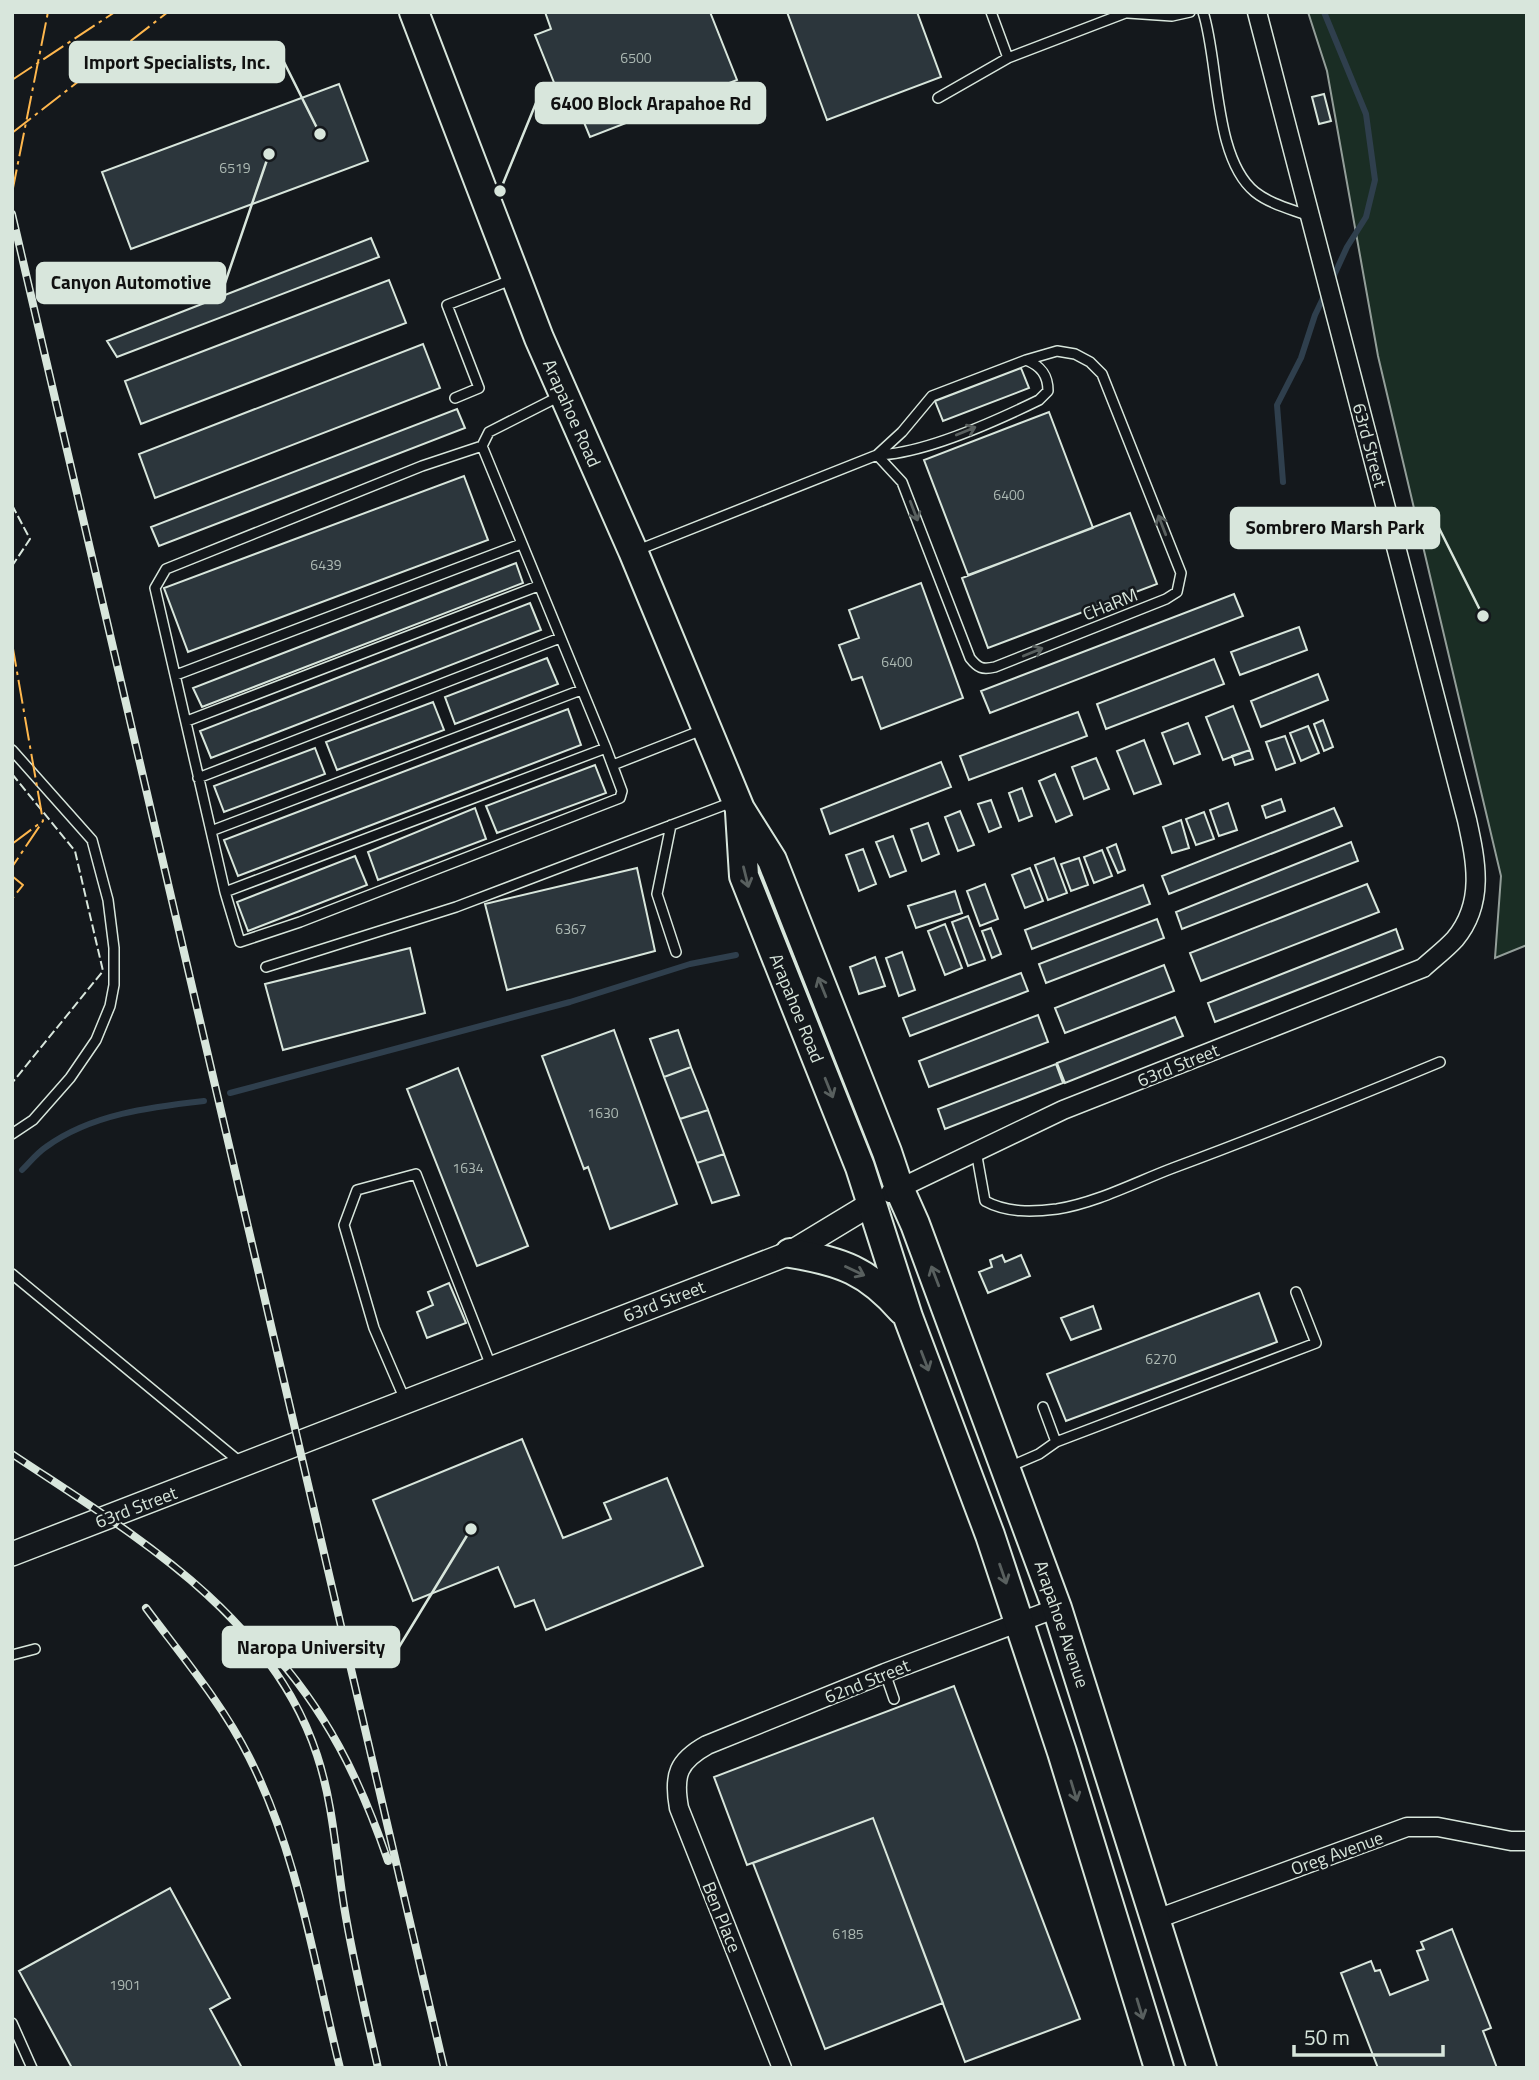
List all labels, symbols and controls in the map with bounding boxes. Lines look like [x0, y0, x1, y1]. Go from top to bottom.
callout: Import Specialists, Inc. [70, 42, 284, 82]
text: Import Specialists, Inc. [84, 47, 270, 76]
house number: 6500 [620, 47, 652, 68]
callout: 6400 Block Arapahoe Rd [536, 83, 765, 123]
text: 6400 Block Arapahoe Rd [551, 88, 751, 117]
house number: 6519 [219, 157, 251, 178]
callout: Canyon Automotive [37, 263, 225, 303]
text: Canyon Automotive [51, 267, 212, 296]
street label: Arapahoe Road [536, 355, 608, 471]
street label: 63rd Street [1346, 400, 1394, 491]
one-way arrow [954, 424, 976, 437]
house number: 6400 [993, 484, 1025, 505]
one-way arrow [909, 500, 922, 522]
callout: Sombrero Marsh Park [1231, 508, 1439, 548]
text: Sombrero Marsh Park [1245, 512, 1425, 541]
one-way arrow [1155, 514, 1168, 536]
house number: 6439 [310, 554, 342, 575]
street label: CHaRM [1078, 581, 1142, 627]
one-way arrow [1021, 644, 1043, 657]
house number: 6400 [881, 651, 913, 672]
one-way arrow [740, 865, 753, 888]
house number: 6367 [555, 918, 587, 939]
street label: Arapahoe Road [763, 949, 831, 1067]
one-way arrow [815, 977, 828, 999]
street label: 63rd Street [1133, 1036, 1224, 1094]
one-way arrow [823, 1077, 836, 1099]
house number: 1630 [587, 1102, 619, 1123]
house number: 1634 [452, 1157, 484, 1178]
one-way arrow [844, 1265, 865, 1278]
one-way arrow [928, 1266, 941, 1288]
street label: 63rd Street [619, 1273, 710, 1329]
house number: 6270 [1145, 1348, 1177, 1369]
one-way arrow [920, 1349, 932, 1371]
street label: 63rd Street [91, 1479, 182, 1535]
street label: Arapahoe Avenue [1028, 1557, 1096, 1691]
one-way arrow [998, 1563, 1010, 1585]
callout: Naropa University [223, 1627, 399, 1667]
text: Naropa University [237, 1632, 386, 1661]
street label: 62nd Street [820, 1651, 914, 1710]
one-way arrow [1068, 1780, 1081, 1802]
street label: Oreg Avenue [1287, 1824, 1387, 1882]
street label: Ben Place [696, 1877, 748, 1957]
house number: 6185 [832, 1923, 864, 1944]
house number: 1901 [109, 1974, 141, 1995]
one-way arrow [1134, 1997, 1147, 2019]
scale bar [1294, 2014, 1443, 2058]
text: 50 m [1304, 2021, 1350, 2053]

